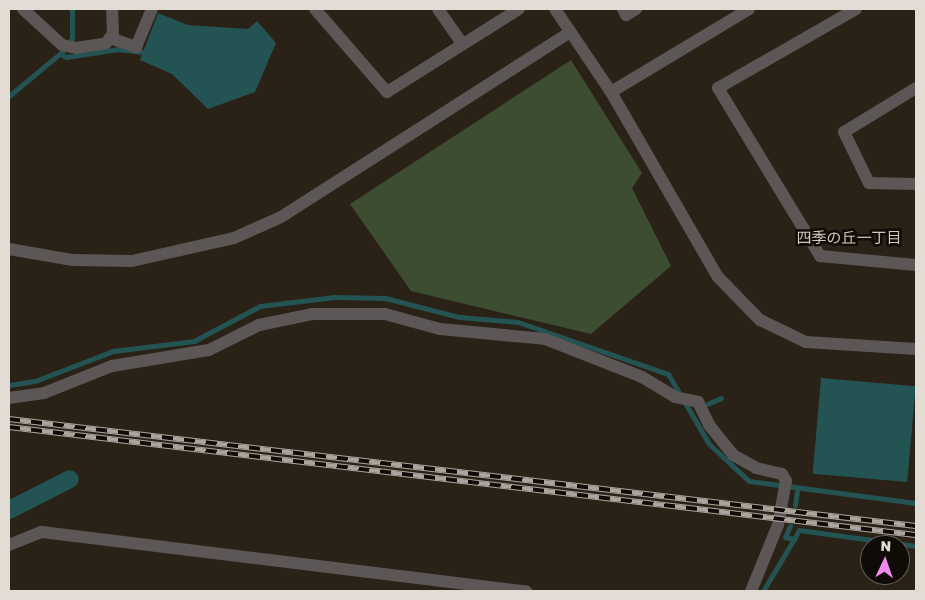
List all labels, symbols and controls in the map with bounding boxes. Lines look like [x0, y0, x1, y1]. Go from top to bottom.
district label: 四季の丘一丁目 [797, 229, 901, 247]
north arrow [860, 535, 910, 585]
text: N [880, 537, 892, 554]

